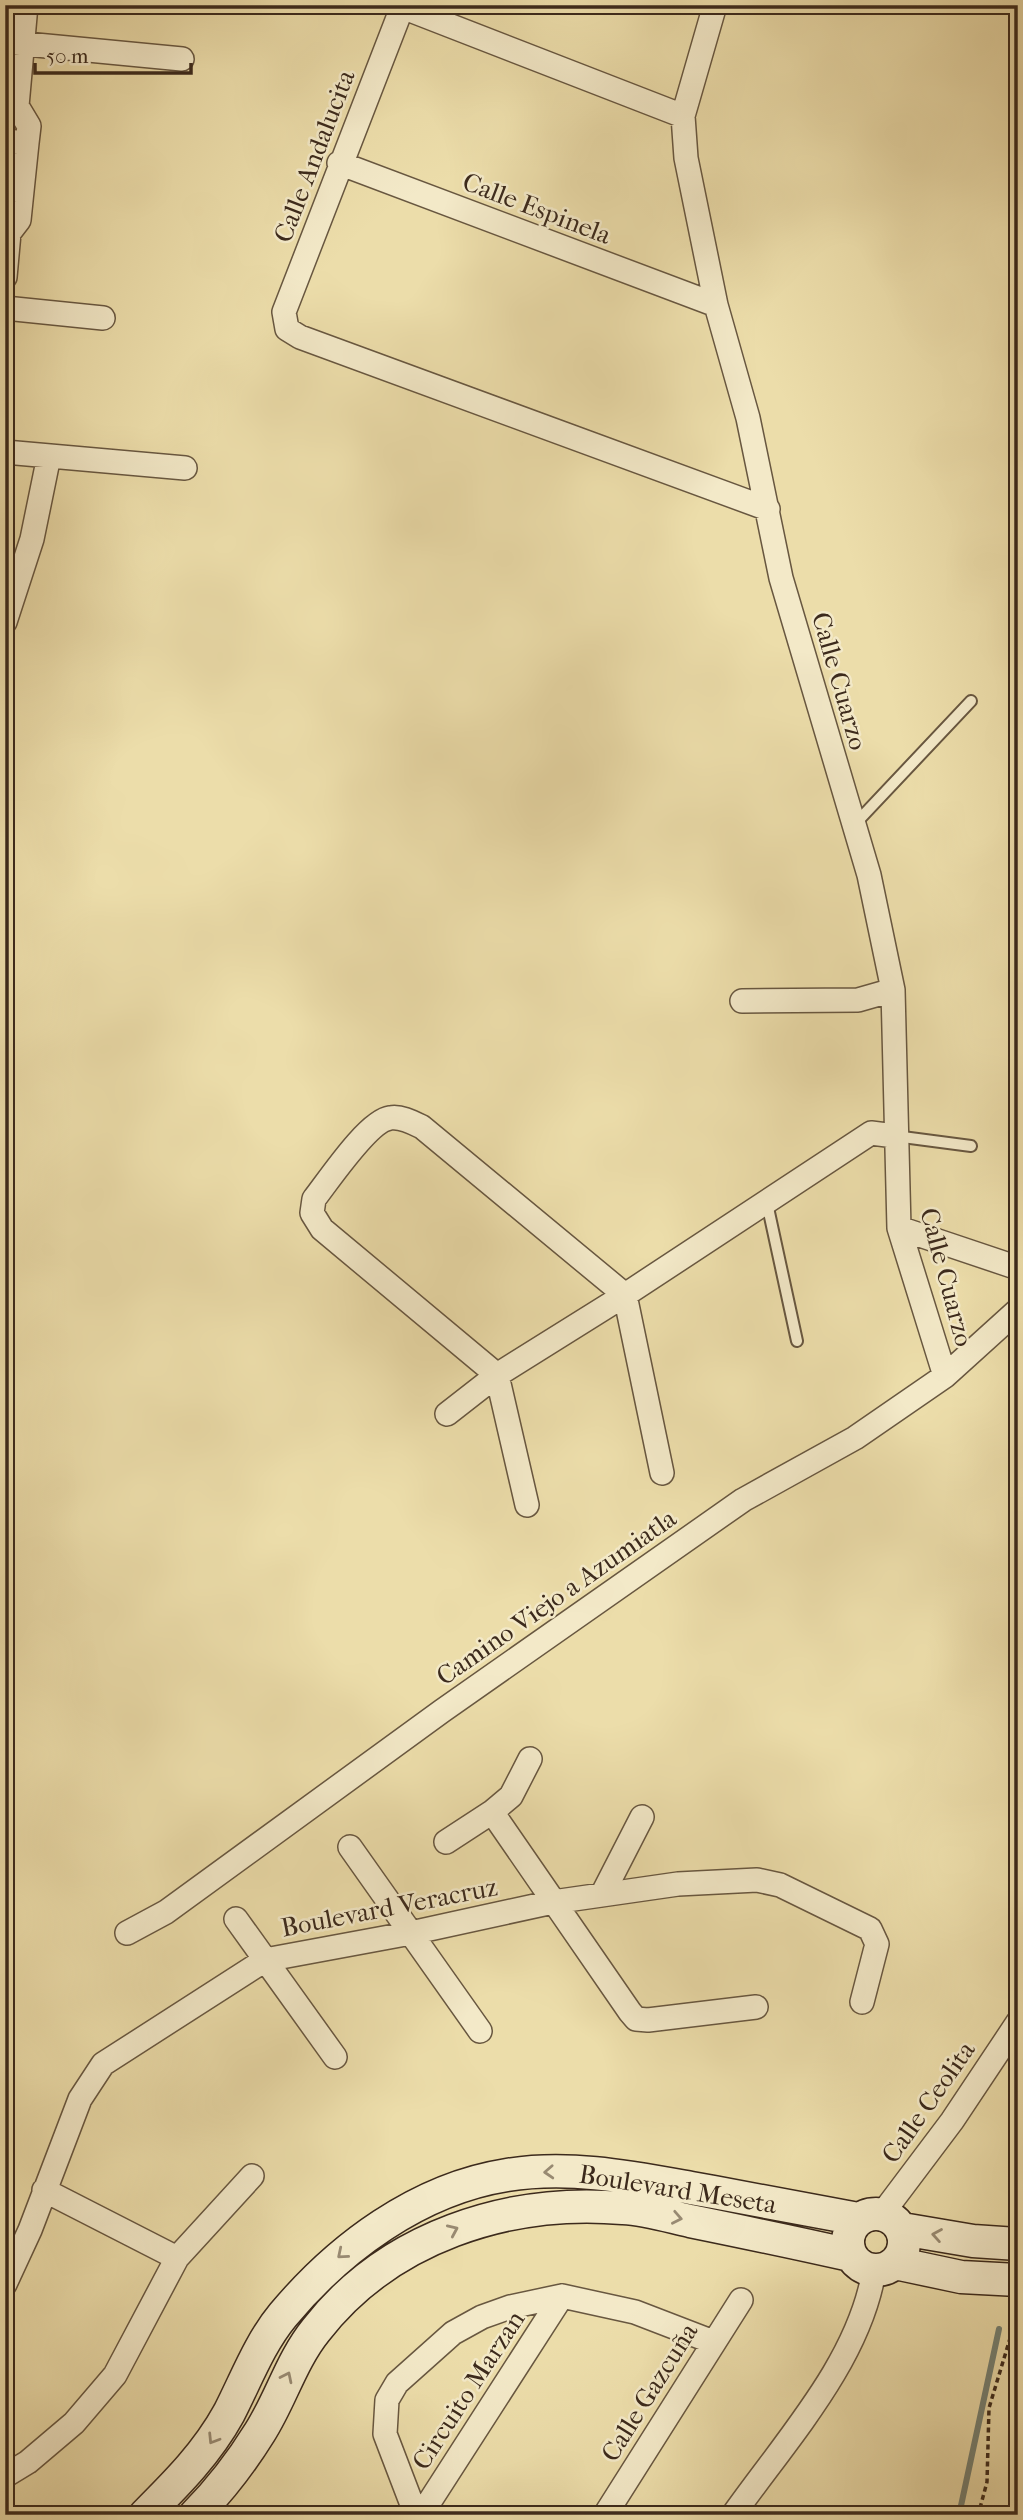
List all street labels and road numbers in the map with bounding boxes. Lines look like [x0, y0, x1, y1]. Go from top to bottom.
street label: Calle Andalucita [267, 65, 362, 247]
street label: Calle Espinela [458, 166, 616, 251]
street label: Calle Cuarzo [805, 609, 874, 754]
street label: Calle Cuarzo [913, 1204, 980, 1350]
street label: Camino Viejo a Azumiatla [430, 1502, 683, 1692]
street label: Boulevard Veracruz [278, 1871, 500, 1944]
street label: Calle Ceolita [875, 2035, 982, 2169]
street label: Boulevard Meseta [577, 2159, 780, 2221]
street label: Circuito Marzan [406, 2305, 531, 2476]
street label: Calle Gazcuña [595, 2316, 705, 2467]

